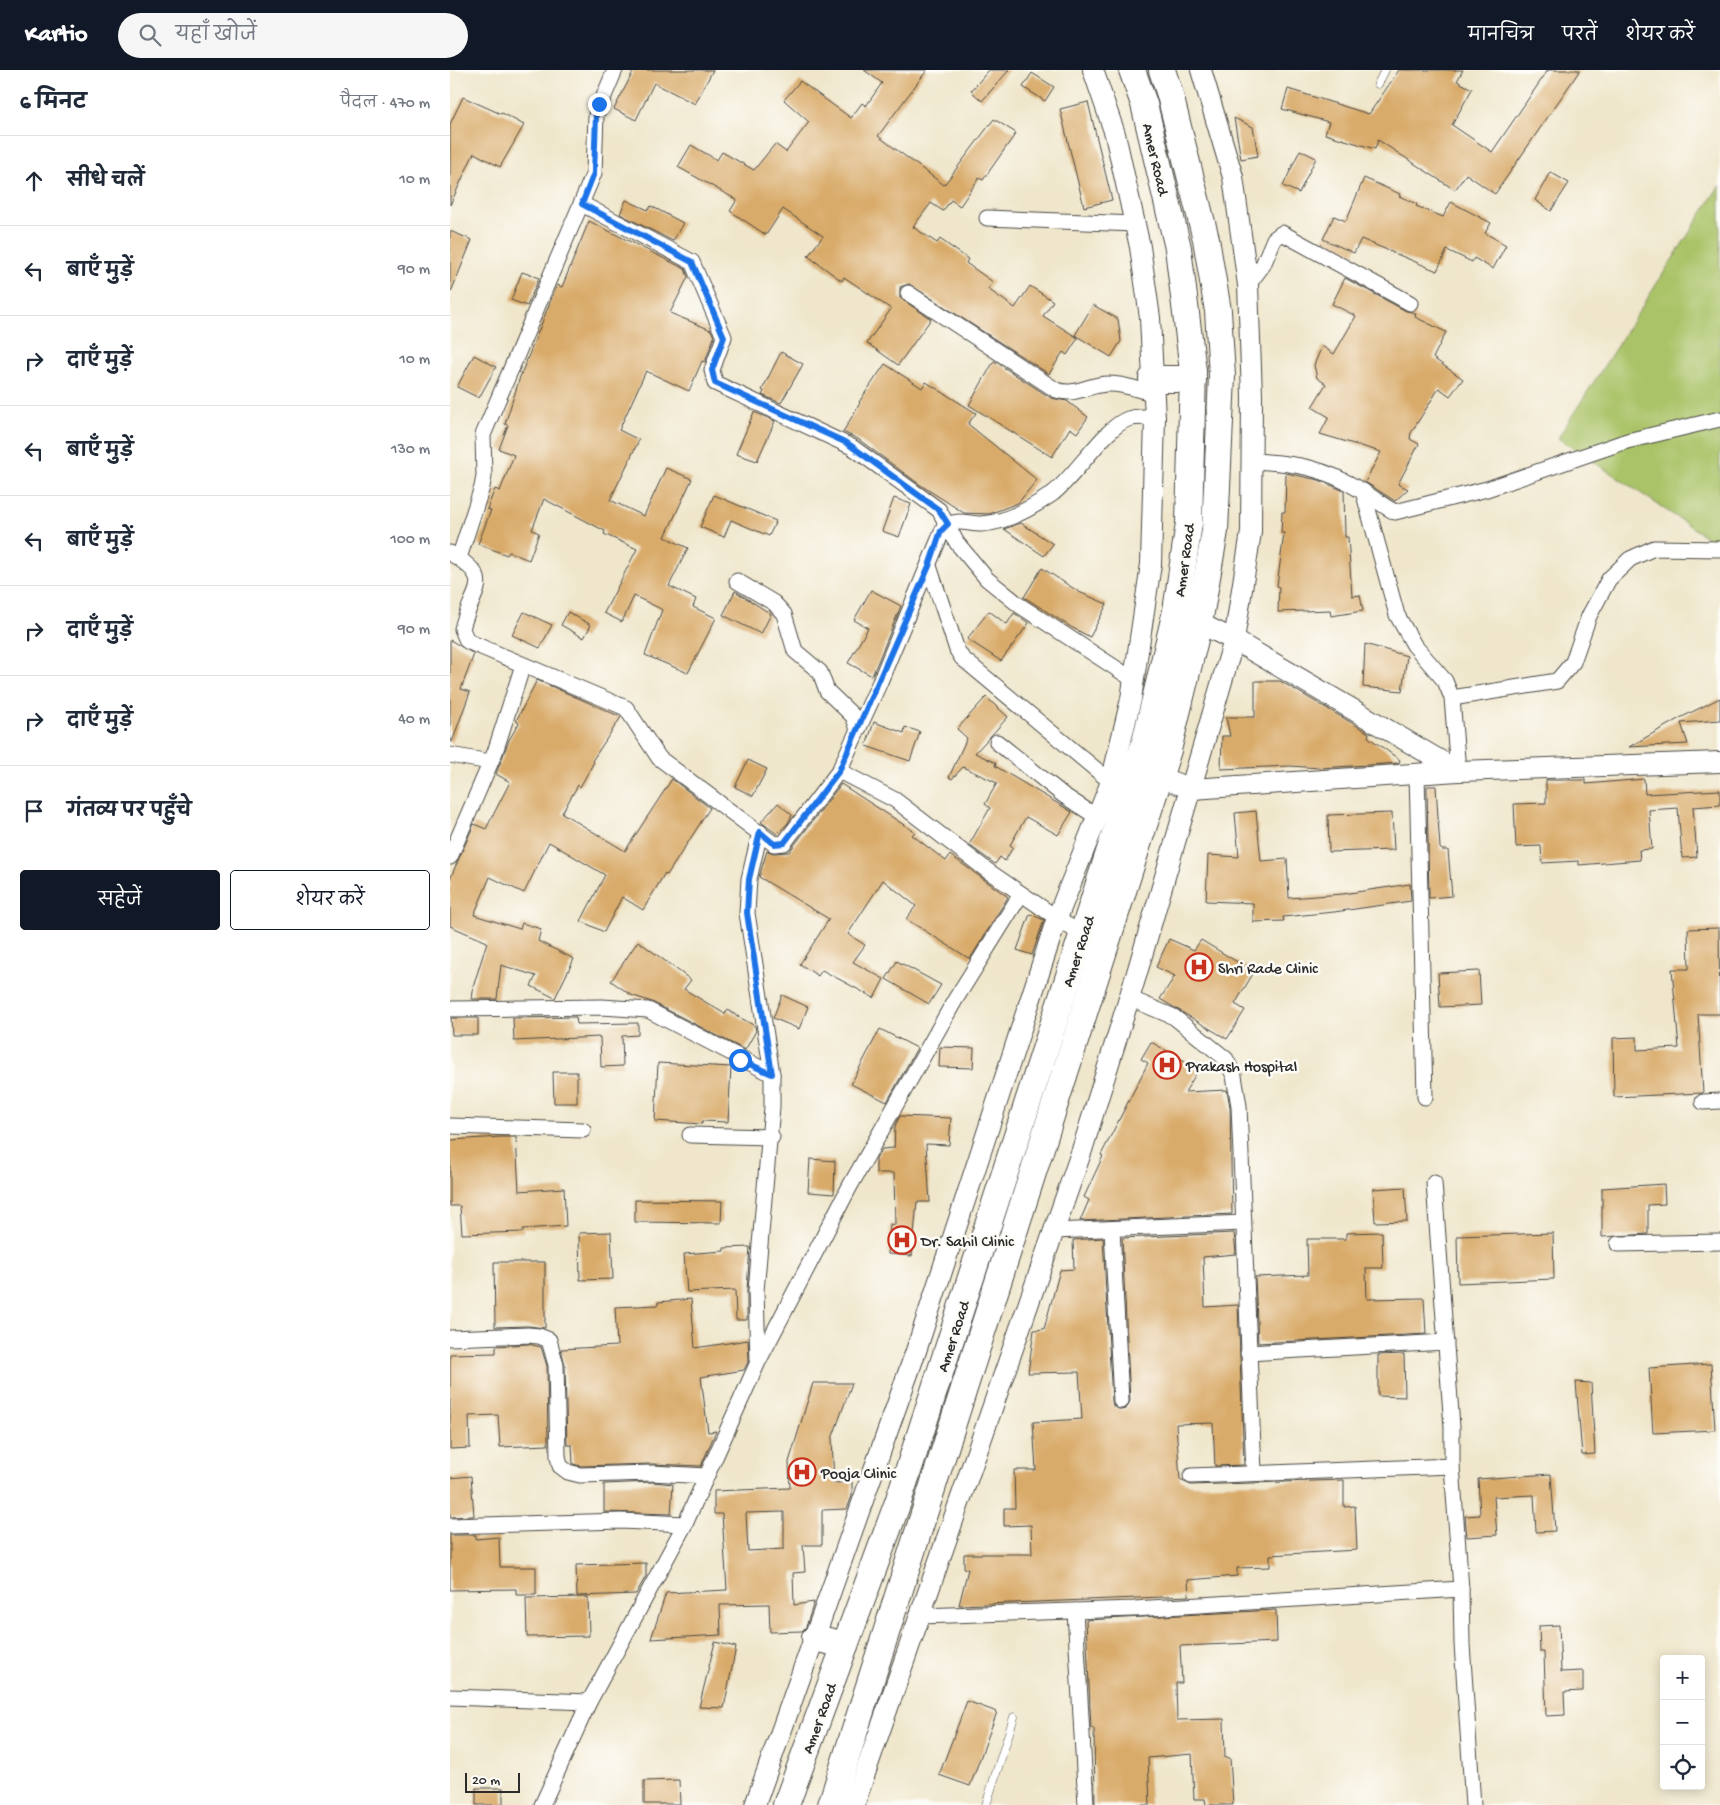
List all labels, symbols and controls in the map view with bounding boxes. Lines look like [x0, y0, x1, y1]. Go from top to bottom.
search box [118, 13, 468, 58]
text: Kartio [25, 21, 88, 50]
icon: search [136, 21, 164, 49]
text: यहाँ खोजें [176, 25, 257, 48]
text: मानचित्र [1468, 26, 1534, 47]
text: परतें [1562, 26, 1597, 47]
text: शेयर करें [1625, 26, 1695, 47]
text: 6 मिनट [20, 92, 87, 117]
route end [588, 93, 611, 116]
text: पैदल · 470 m [340, 95, 430, 114]
street label: Amer Road [1136, 122, 1171, 199]
icon: ahead [20, 167, 48, 195]
text: सीधे चलें [67, 171, 144, 194]
text: 10 m [399, 171, 430, 190]
icon: left [20, 257, 48, 285]
text: बाएँ मुड़ें [67, 261, 133, 284]
text: 90 m [398, 261, 430, 280]
icon: right [20, 347, 48, 375]
text: दाएँ मुड़ें [67, 351, 133, 374]
text: 10 m [399, 351, 430, 370]
icon: left [20, 437, 48, 465]
text: बाएँ मुड़ें [67, 441, 133, 464]
text: 130 m [391, 441, 430, 460]
street label: Amer Road [1172, 521, 1201, 598]
icon: left [20, 527, 48, 555]
text: बाएँ मुड़ें [67, 531, 133, 554]
text: 100 m [390, 531, 430, 550]
icon: right [20, 617, 48, 645]
text: दाएँ मुड़ें [67, 621, 133, 644]
text: 90 m [398, 621, 430, 640]
icon: right [20, 707, 48, 735]
text: दाएँ मुड़ें [67, 711, 133, 734]
text: 40 m [398, 711, 430, 730]
icon: arrive [20, 797, 48, 825]
text: गंतव्य पर पहुँचे [67, 801, 191, 824]
button: सहेजें [20, 870, 220, 930]
button: शेयर करें [230, 870, 430, 930]
street label: Amer Road [1060, 913, 1101, 990]
hospital icon: Shri Rade Clinic [1184, 952, 1214, 982]
place label: Shri Rade Clinic [1218, 961, 1318, 980]
route start [729, 1049, 752, 1072]
hospital icon: Prakash Hospital [1152, 1050, 1182, 1080]
place label: Prakash Hospital [1185, 1059, 1297, 1078]
hospital icon: Dr. Sahil Clinic [887, 1225, 917, 1255]
place label: Dr. Sahil Clinic [920, 1234, 1014, 1253]
street label: Amer Road [935, 1298, 976, 1375]
hospital icon: Pooja Clinic [787, 1457, 817, 1487]
place label: Pooja Clinic [820, 1466, 897, 1485]
map controls [1660, 1655, 1705, 1790]
button: + [1660, 1655, 1705, 1700]
street label: Amer Road [800, 1680, 843, 1757]
button: − [1660, 1700, 1705, 1745]
button: locate [1660, 1745, 1705, 1790]
scale bar [465, 1770, 520, 1793]
text: 20 m [472, 1773, 500, 1790]

